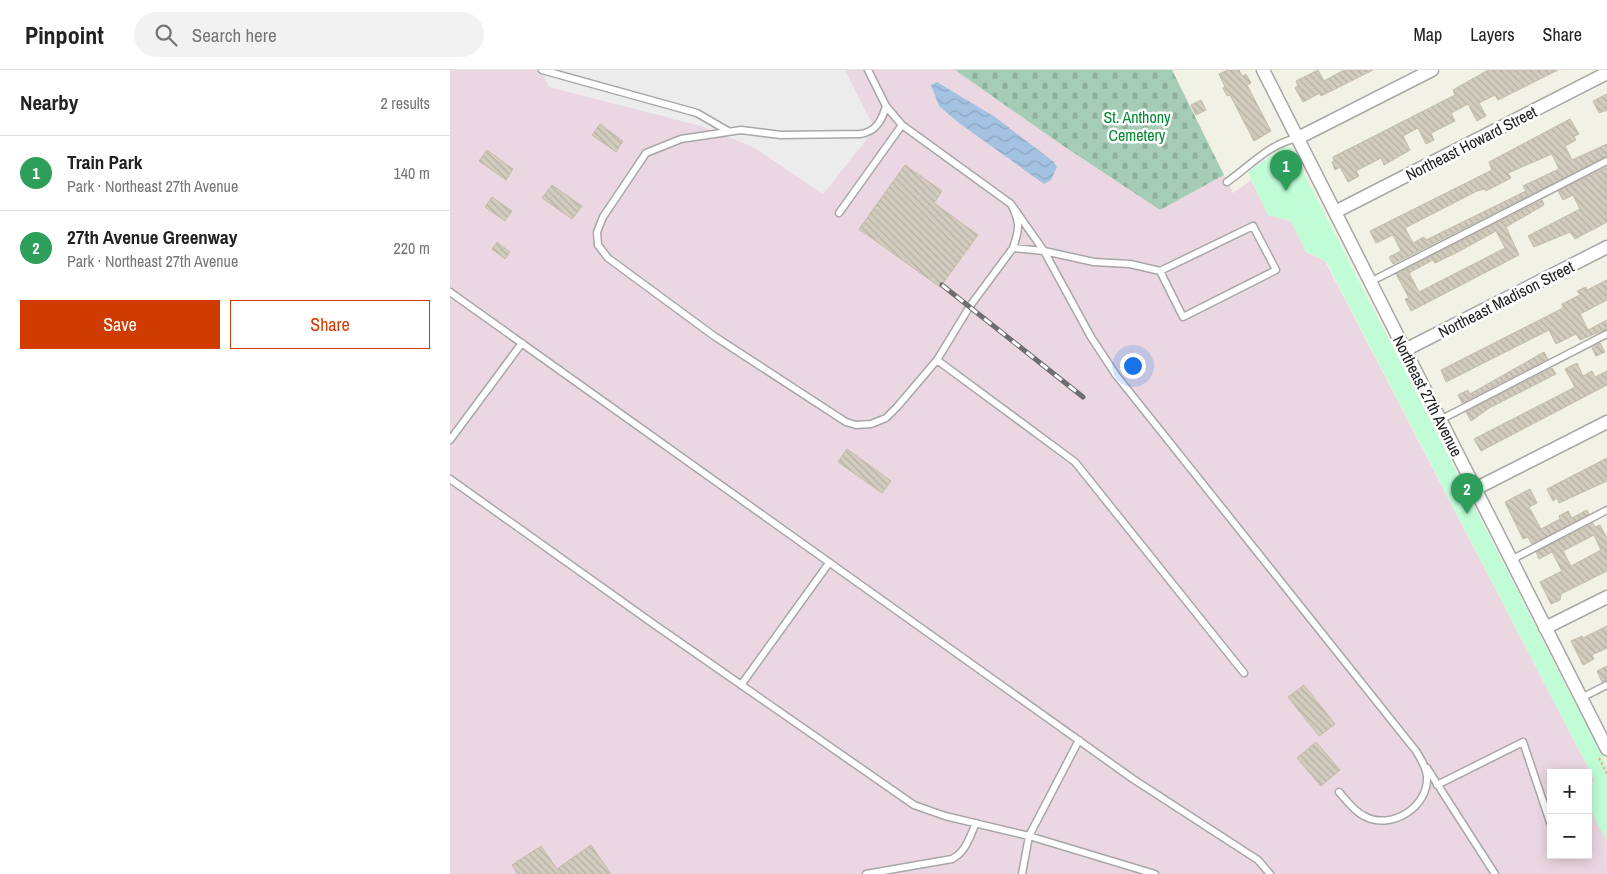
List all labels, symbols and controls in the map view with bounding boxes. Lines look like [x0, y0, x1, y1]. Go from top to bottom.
search box [134, 12, 484, 57]
text: Pinpoint [25, 19, 104, 51]
icon: search [152, 21, 180, 49]
text: Search here [192, 22, 277, 48]
text: Map [1414, 22, 1442, 47]
text: Layers [1470, 22, 1515, 47]
text: Share [1543, 22, 1582, 47]
text: Nearby [20, 88, 78, 117]
text: 2 results [380, 92, 430, 114]
street label: Northeast Howard Street [1402, 100, 1541, 186]
park label: St. Anthony Cemetery [1103, 106, 1171, 146]
text: Train Park [67, 149, 142, 175]
pin: 1 [1270, 150, 1302, 191]
text: 1 [32, 162, 40, 184]
text: 140 m [394, 162, 430, 184]
text: Park · Northeast 27th Avenue [67, 175, 238, 197]
text: 27th Avenue Greenway [67, 224, 237, 250]
text: 2 [32, 237, 40, 259]
text: 220 m [394, 237, 430, 259]
text: Park · Northeast 27th Avenue [67, 250, 238, 272]
street label: Northeast Madison Street [1434, 255, 1578, 343]
button: Save [20, 300, 220, 349]
button: Share [230, 300, 430, 349]
street label: Northeast 27th Avenue [1388, 332, 1468, 460]
your location [1120, 353, 1146, 379]
pin: 2 [1451, 473, 1483, 514]
map controls [1547, 769, 1592, 859]
button: + [1547, 769, 1592, 814]
button: − [1547, 814, 1592, 859]

